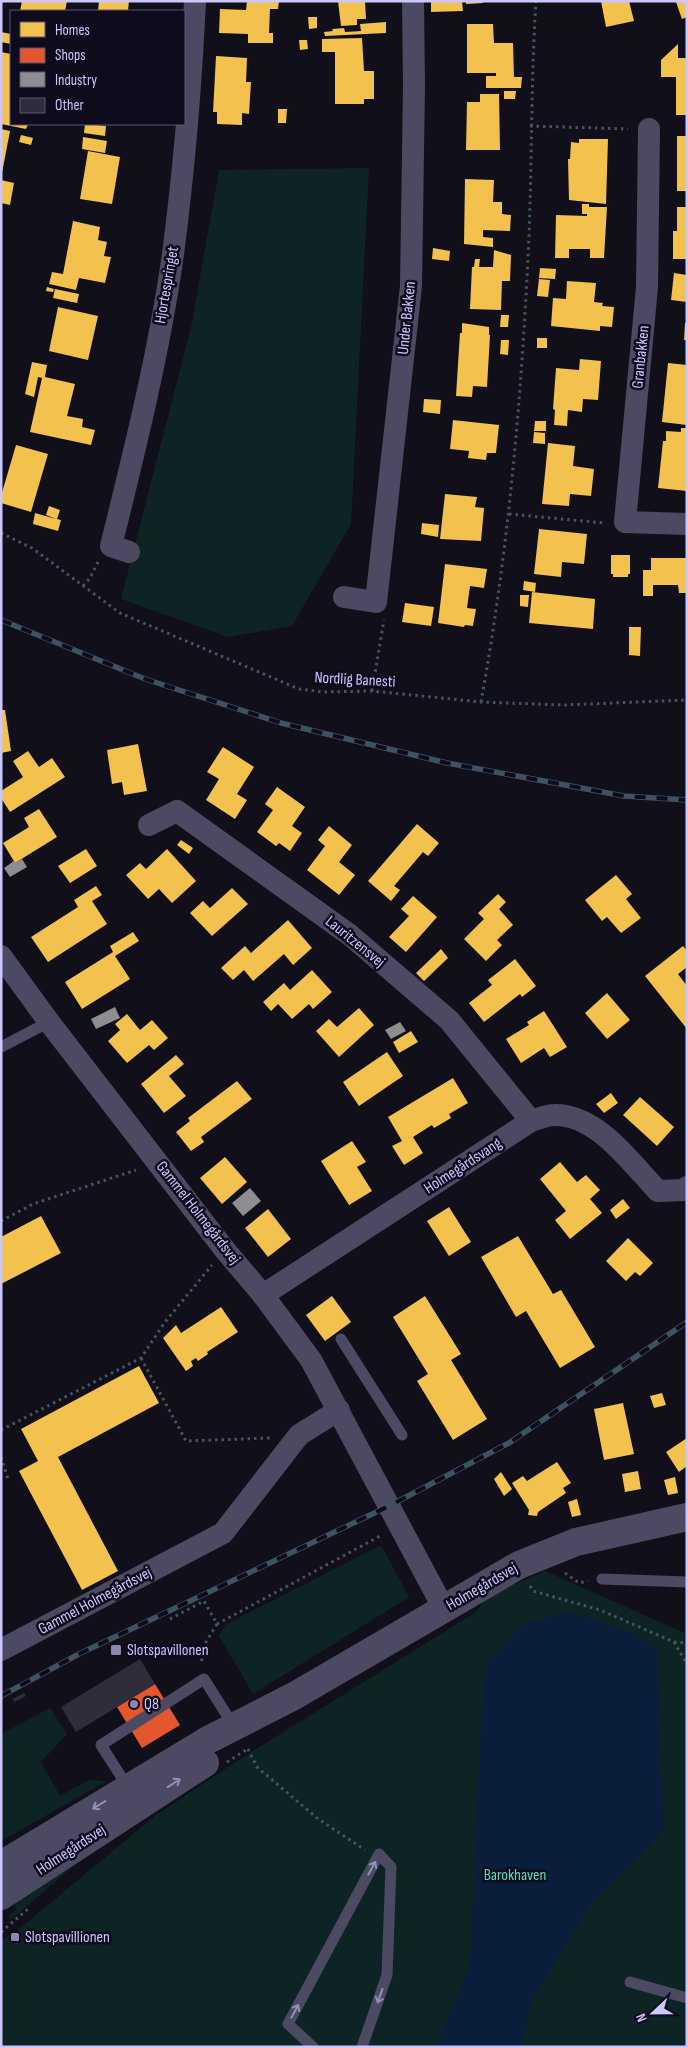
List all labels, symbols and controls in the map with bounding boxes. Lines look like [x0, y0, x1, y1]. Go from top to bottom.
legend [10, 10, 185, 125]
text: Homes [55, 21, 90, 40]
text: Shops [55, 46, 86, 65]
text: Industry [55, 71, 97, 90]
text: Other [55, 96, 84, 115]
street label: Hjortespringet [151, 245, 183, 325]
street label: Under Bakken [394, 280, 420, 356]
street label: Granbakken [628, 324, 654, 390]
street label: Nordlig Banesti [314, 668, 396, 692]
street label: Lauritzensvej [321, 912, 389, 972]
street label: Holmegårdsvang [421, 1134, 505, 1198]
street label: Gammel Holmegårdsvej [152, 1158, 244, 1268]
street label: Holmegårdsvej [443, 1559, 521, 1615]
street label: Gammel Holmegårdsvej [35, 1563, 155, 1639]
place label: Slotspavillonen [127, 1641, 209, 1660]
marker: Slotspavillonen [109, 1643, 123, 1657]
place label: Q8 [144, 1695, 159, 1714]
marker: Q8 [128, 1698, 140, 1710]
one-way arrow [166, 1778, 180, 1788]
one-way arrow [93, 1801, 107, 1811]
street label: Holmegårdsvej [33, 1820, 109, 1879]
one-way arrow [367, 1861, 377, 1875]
park label: Barokhaven [484, 1866, 546, 1885]
place label: Slotspavillionen [25, 1928, 110, 1947]
marker: Slotspavillionen [9, 1931, 21, 1943]
one-way arrow [374, 1987, 384, 2003]
north arrow [628, 1988, 678, 2038]
one-way arrow [291, 2004, 300, 2019]
text: N [632, 2011, 651, 2024]

